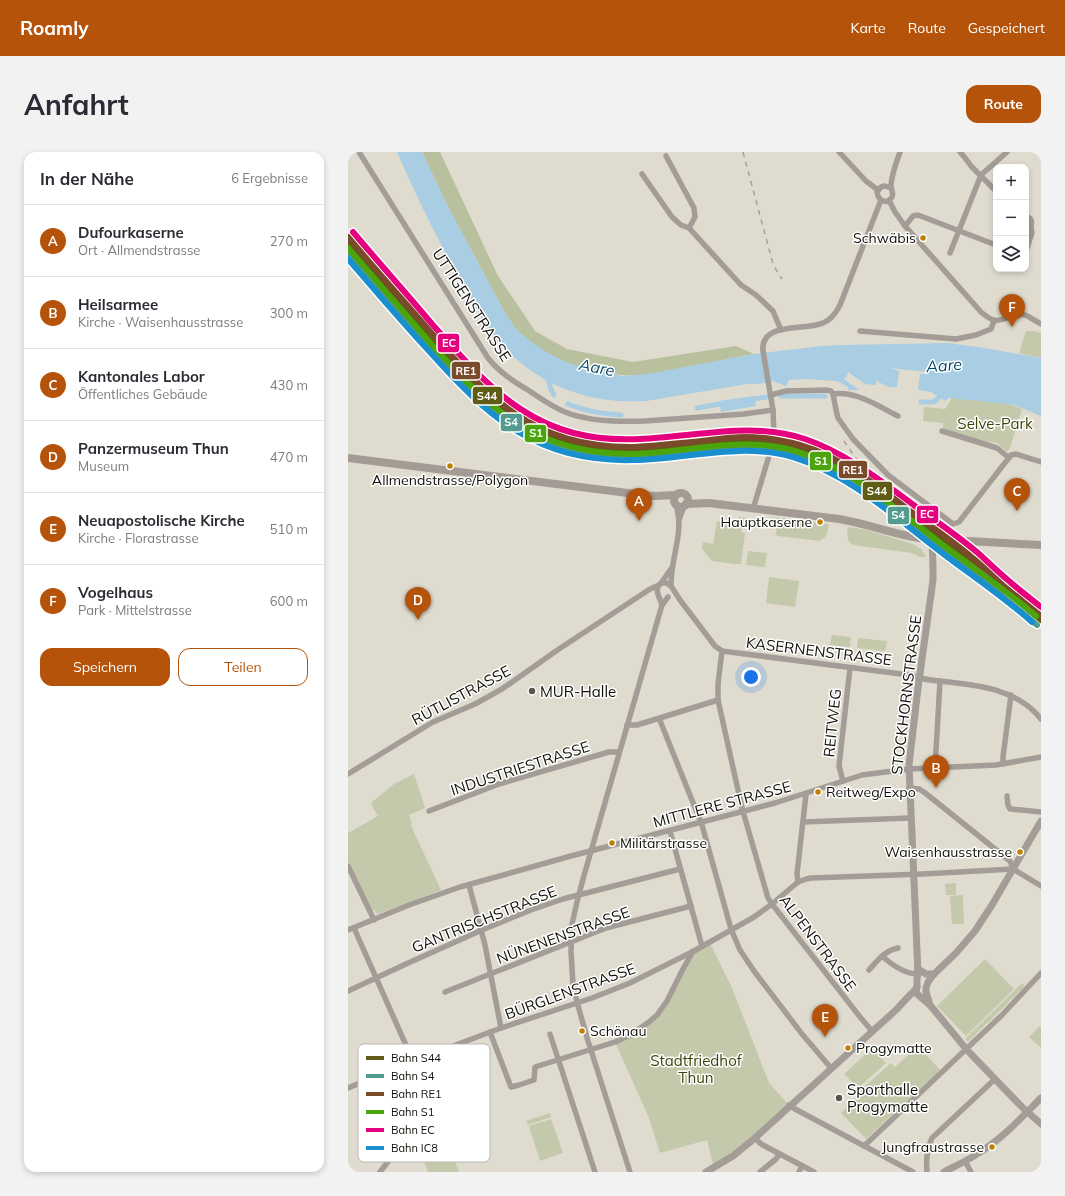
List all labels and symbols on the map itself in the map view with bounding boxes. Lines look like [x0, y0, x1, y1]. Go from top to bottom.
place label: Schwäbis [853, 229, 916, 247]
marker: Schwäbis [918, 233, 928, 243]
street label: UTTIGENSTRASSE [428, 245, 516, 365]
pin: F [999, 294, 1025, 327]
line badge: EC [437, 333, 460, 353]
text: EC [442, 336, 456, 350]
water label: Aare [577, 354, 617, 380]
water label: Aare [924, 354, 963, 376]
line badge: RE1 [451, 361, 481, 380]
text: RE1 [456, 364, 477, 378]
line badge: S44 [472, 386, 503, 405]
text: S44 [477, 389, 498, 403]
line badge: S4 [500, 413, 523, 432]
park label: Selve-Park [957, 414, 1033, 433]
text: S4 [504, 415, 518, 429]
line badge: S1 [524, 424, 547, 443]
text: S1 [529, 426, 543, 440]
line badge: S1 [809, 451, 832, 471]
text: S1 [814, 454, 828, 468]
line badge: RE1 [838, 460, 868, 479]
marker: Allmendstrasse/Polygon [445, 461, 455, 471]
text: RE1 [843, 463, 864, 477]
place label: Allmendstrasse/Polygon [372, 471, 528, 489]
pin: C [1004, 478, 1030, 511]
line badge: S44 [862, 481, 893, 501]
text: S44 [867, 484, 888, 498]
pin: A [626, 488, 652, 521]
line badge: EC [916, 505, 939, 524]
line badge: S4 [887, 506, 910, 525]
text: EC [920, 507, 934, 521]
text: S4 [891, 508, 905, 522]
place label: Hauptkaserne [721, 513, 812, 531]
marker: Hauptkaserne [815, 517, 825, 527]
pin: D [405, 587, 431, 620]
street label: STOCKHORNSTRASSE [887, 614, 925, 776]
street label: KASERNENSTRASSE [745, 633, 893, 669]
street label: RÜTLISTRASSE [408, 661, 514, 729]
your location [741, 667, 761, 687]
place label: MUR-Halle [540, 682, 616, 701]
marker: MUR-Halle [527, 686, 537, 696]
street label: REITWEG [819, 688, 845, 758]
street label: INDUSTRIESTRASSE [448, 736, 592, 799]
pin: B [923, 755, 949, 788]
street label: MITTLERE STRASSE [651, 776, 793, 832]
place label: Reitweg/Expo [826, 783, 916, 801]
marker: Reitweg/Expo [813, 787, 823, 797]
place label: Militärstrasse [620, 834, 707, 852]
marker: Militärstrasse [607, 838, 617, 848]
place label: Waisenhausstrasse [884, 843, 1012, 861]
marker: Waisenhausstrasse [1015, 847, 1025, 857]
street label: GANTRISCHSTRASSE [409, 881, 559, 957]
street label: ALPENSTRASSE [776, 891, 861, 995]
street label: NÜNENENSTRASSE [494, 902, 632, 968]
street label: BÜRGLENSTRASSE [502, 959, 638, 1023]
pin: E [812, 1004, 838, 1037]
place label: Schönau [590, 1022, 647, 1040]
marker: Schönau [577, 1026, 587, 1036]
place label: Progymatte [856, 1039, 932, 1057]
marker: Progymatte [843, 1043, 853, 1053]
legend [358, 1044, 490, 1162]
text: Bahn S44 [391, 1051, 441, 1065]
park label: Stadtfriedhof Thun [650, 1051, 743, 1087]
text: Bahn S4 [391, 1069, 435, 1083]
place label: Sporthalle Progymatte [847, 1080, 928, 1116]
text: Bahn RE1 [391, 1087, 442, 1101]
marker: Sporthalle Progymatte [834, 1093, 844, 1103]
text: Bahn S1 [391, 1105, 434, 1119]
text: Bahn EC [391, 1123, 435, 1137]
place label: Jungfraustrasse [882, 1138, 984, 1156]
text: Bahn IC8 [391, 1141, 438, 1155]
marker: Jungfraustrasse [987, 1142, 997, 1152]

